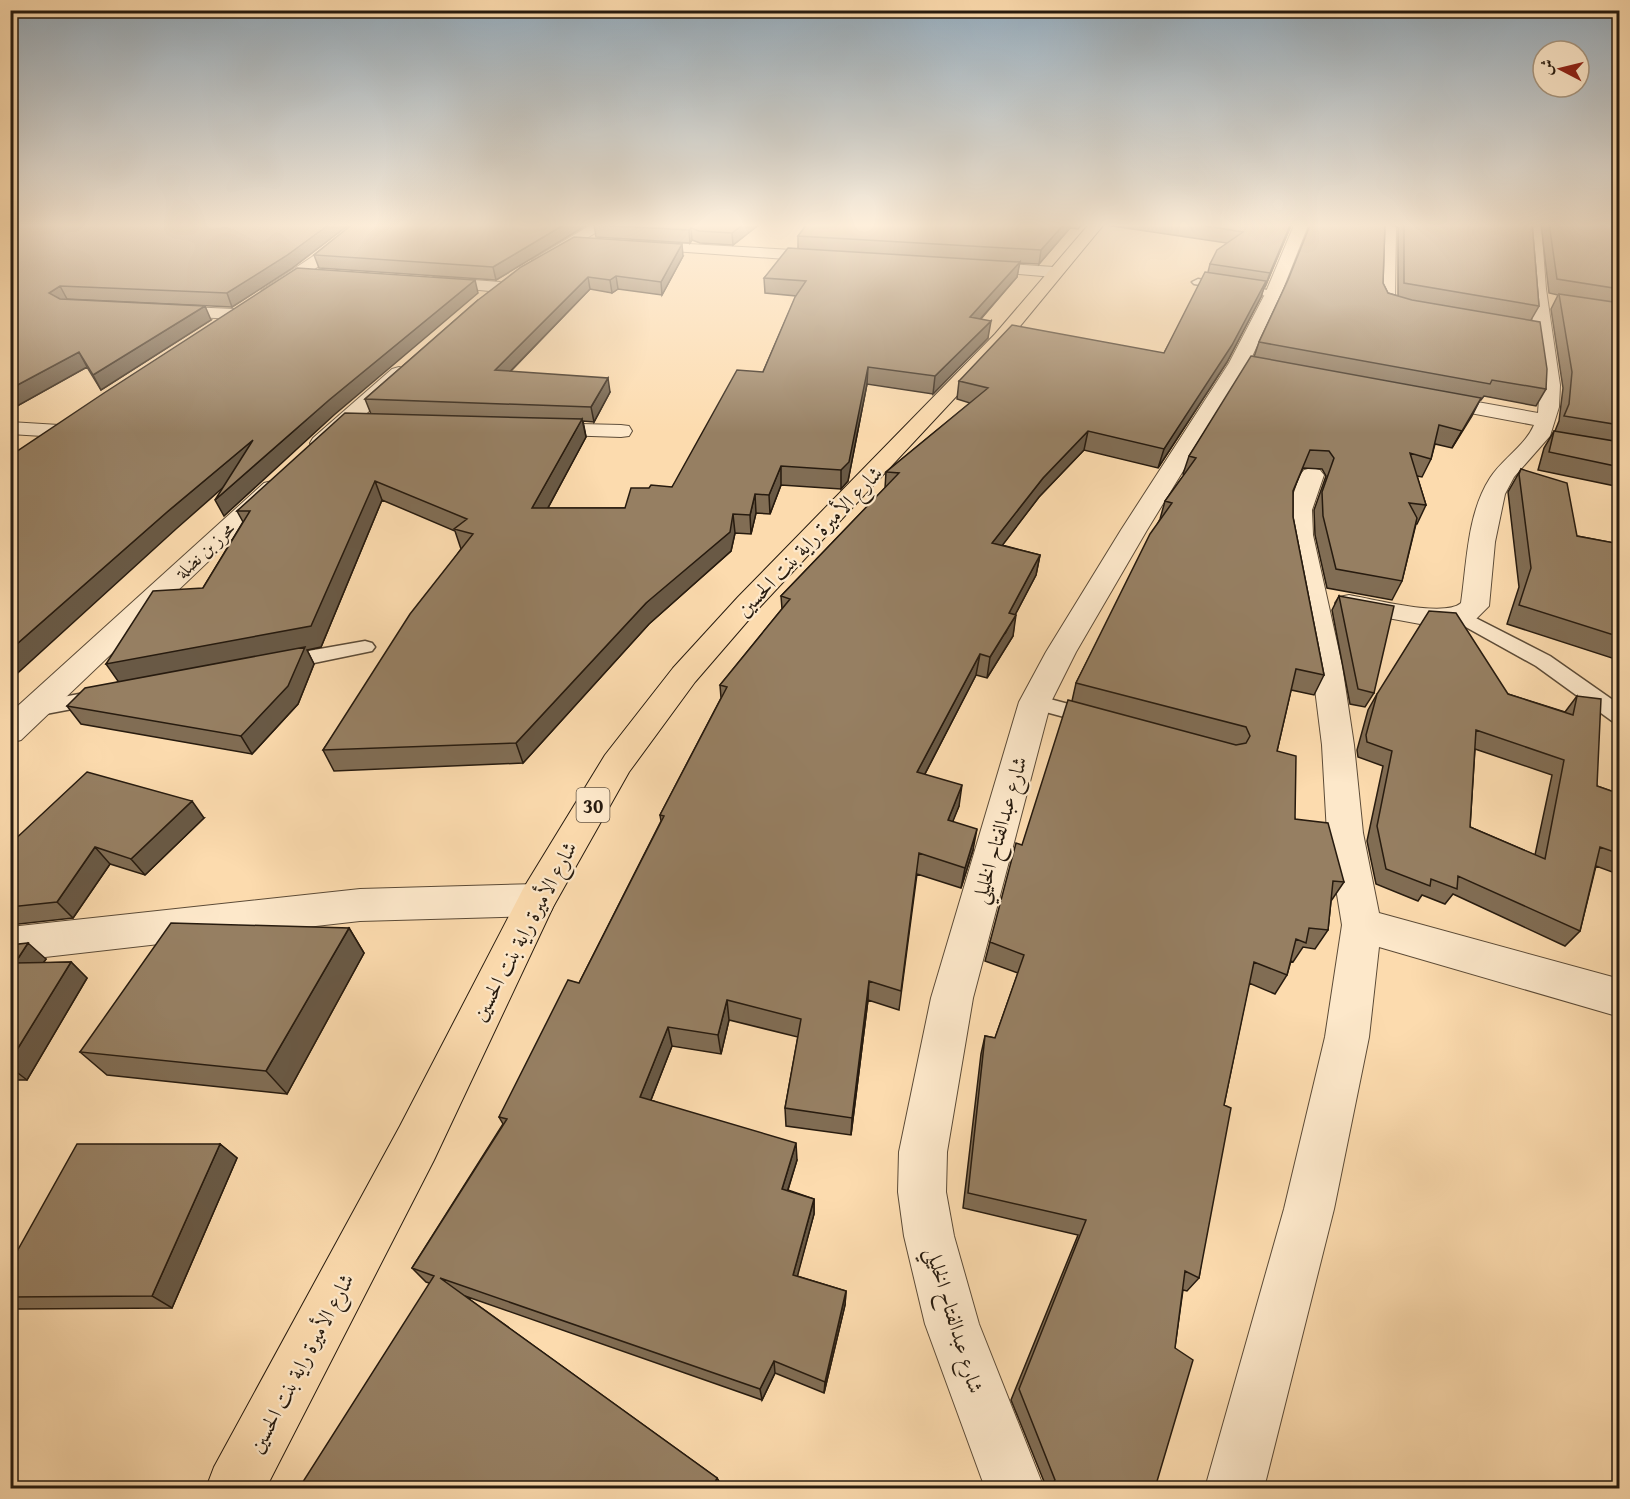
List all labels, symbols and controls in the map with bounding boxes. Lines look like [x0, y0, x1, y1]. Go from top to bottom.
north arrow [1531, 39, 1591, 99]
text: ش [1533, 58, 1559, 77]
street label: شارع الأميرة راية بنت الحسين [729, 458, 892, 626]
street label: محرز بن نضلة [168, 515, 241, 585]
street label: شارع عبدالفتاح الخليلي [963, 753, 1040, 909]
road number: 30 [576, 788, 610, 822]
street label: شارع الأميرة راية بنت الحسين [463, 836, 587, 1028]
street label: شارع عبدالفتاح الخليلي [913, 1243, 992, 1399]
street label: شارع الأميرة راية بنت الحسين [240, 1268, 364, 1460]

